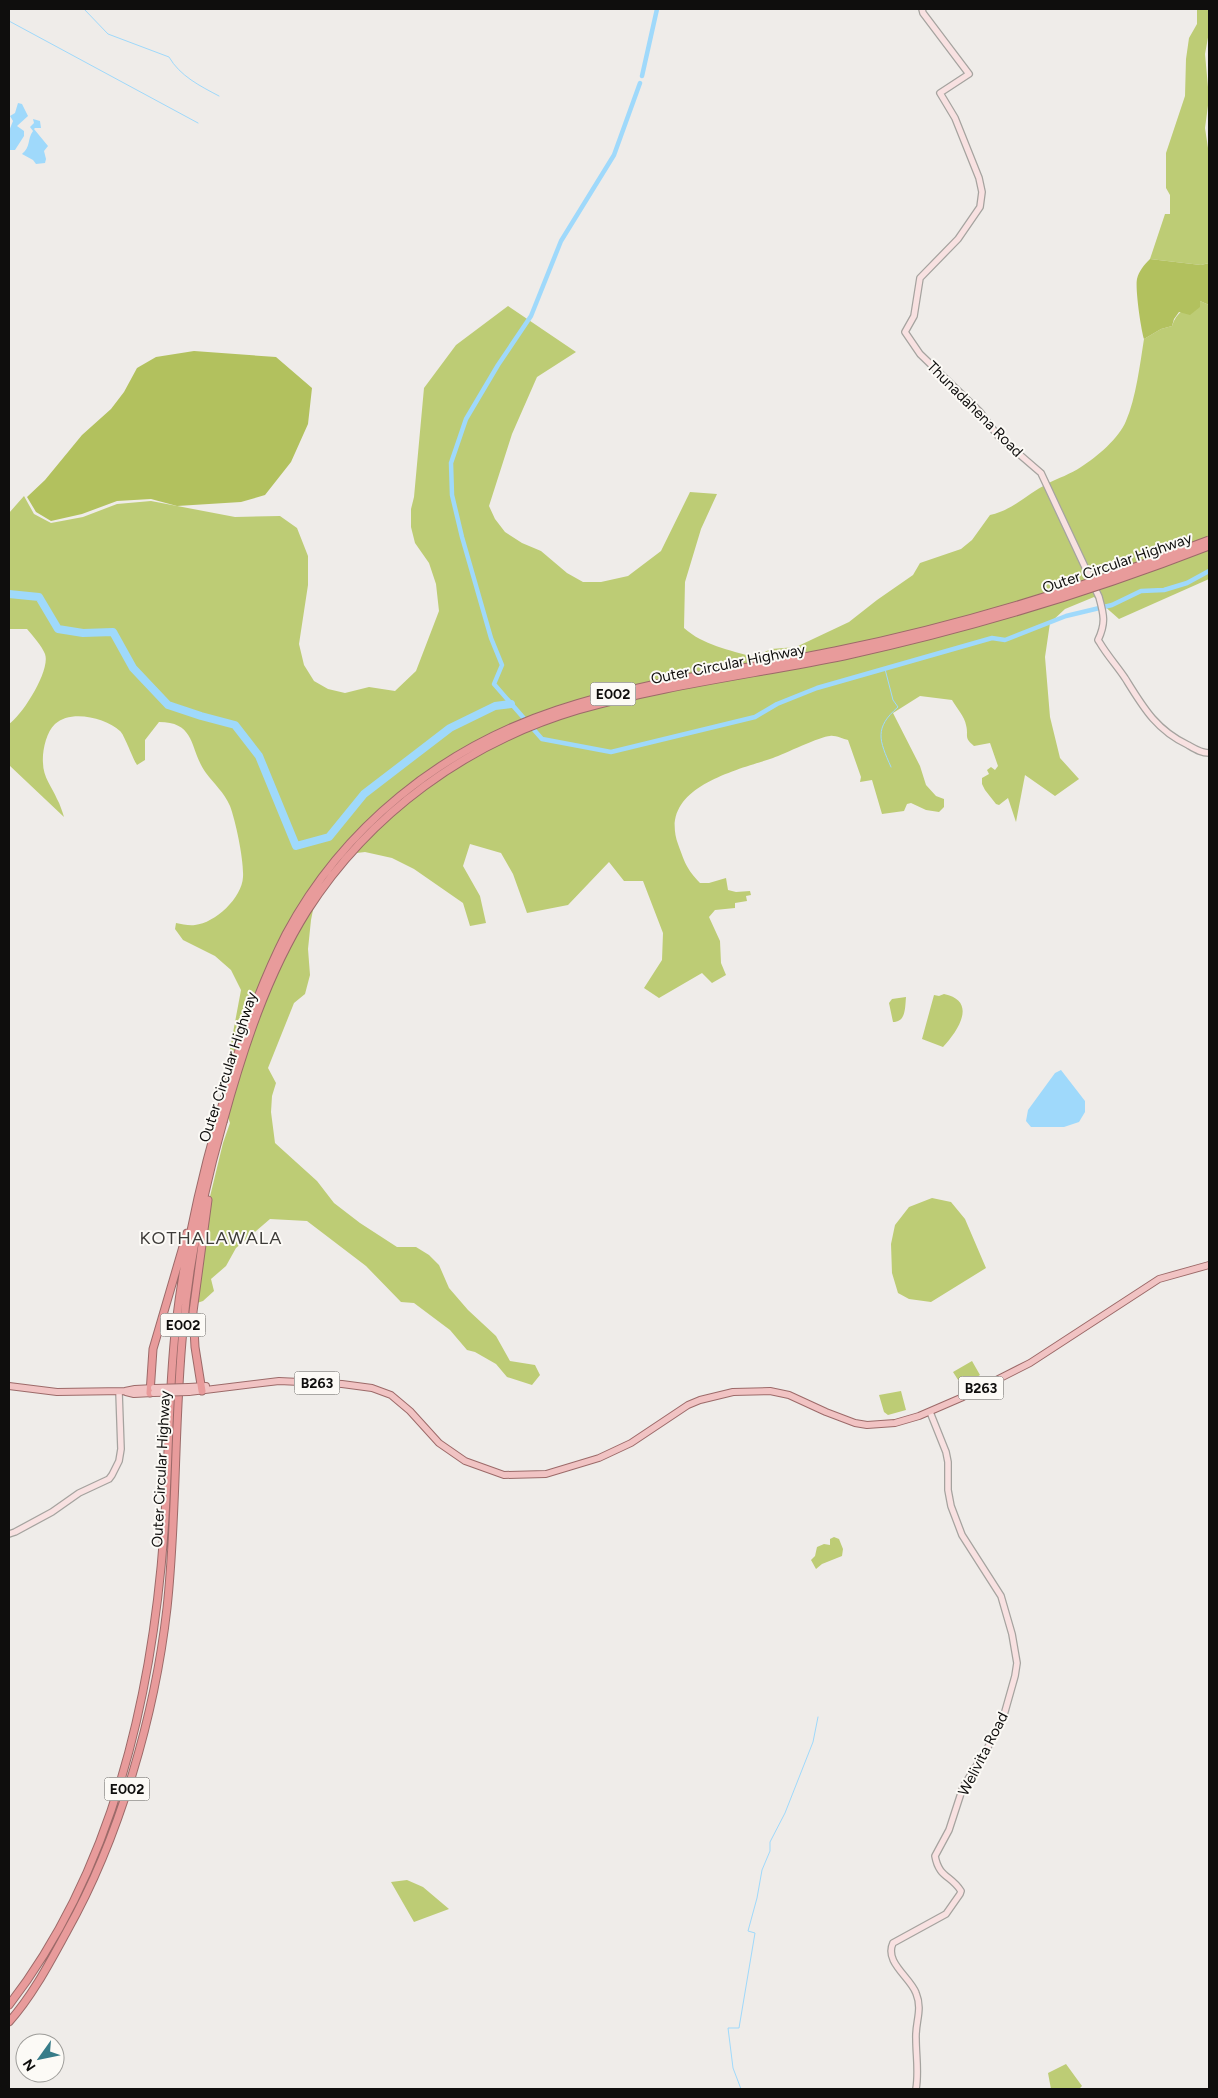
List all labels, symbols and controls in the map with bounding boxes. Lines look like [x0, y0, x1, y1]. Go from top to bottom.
street label: Thunadahena Road [923, 357, 1027, 461]
street label: Outer Circular Highway [1040, 529, 1194, 597]
street label: Outer Circular Highway [649, 640, 807, 688]
road number: E002 [590, 682, 636, 706]
street label: Outer Circular Highway [195, 989, 261, 1144]
district label: KOTHALAWALA [140, 1227, 282, 1249]
road number: E002 [160, 1314, 206, 1336]
road number: B263 [294, 1372, 340, 1395]
road number: B263 [958, 1376, 1004, 1400]
street label: Outer Circular Highway [148, 1390, 174, 1548]
street label: Welivita Road [954, 1709, 1012, 1799]
road number: E002 [104, 1778, 150, 1800]
north arrow [15, 2033, 65, 2083]
text: N [19, 2056, 40, 2074]

